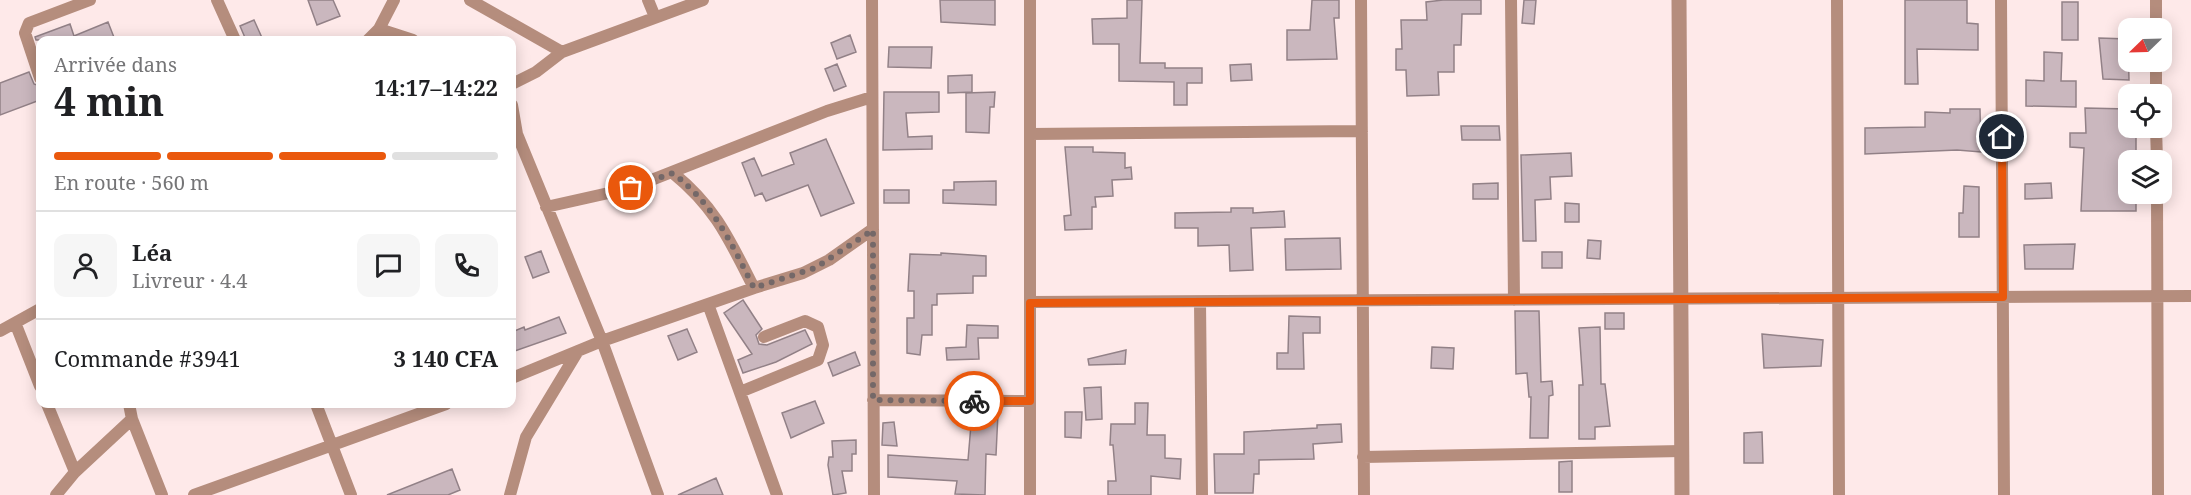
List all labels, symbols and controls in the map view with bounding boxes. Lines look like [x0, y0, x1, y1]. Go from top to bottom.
north arrow [2118, 18, 2172, 72]
map controls [2118, 18, 2172, 204]
text: Arrivée dans [54, 51, 177, 78]
text: 14:17–14:22 [374, 72, 498, 102]
text: 4 min [54, 74, 164, 127]
button: locate [2118, 84, 2172, 138]
pin [1976, 111, 2027, 162]
icon: home [1985, 120, 2018, 153]
button: layers [2118, 150, 2172, 204]
pin [605, 162, 656, 213]
text: En route · 560 m [54, 169, 209, 196]
icon: bag [614, 171, 647, 204]
button: person [54, 234, 117, 297]
button: chat [357, 234, 420, 297]
button: phone [435, 234, 498, 297]
text: Léa [132, 237, 172, 267]
text: Livreur · 4.4 [132, 267, 247, 294]
text: Commande #3941 [54, 343, 241, 373]
text: 3 140 CFA [393, 343, 498, 373]
courier [944, 371, 1004, 431]
icon: bike [958, 385, 991, 418]

